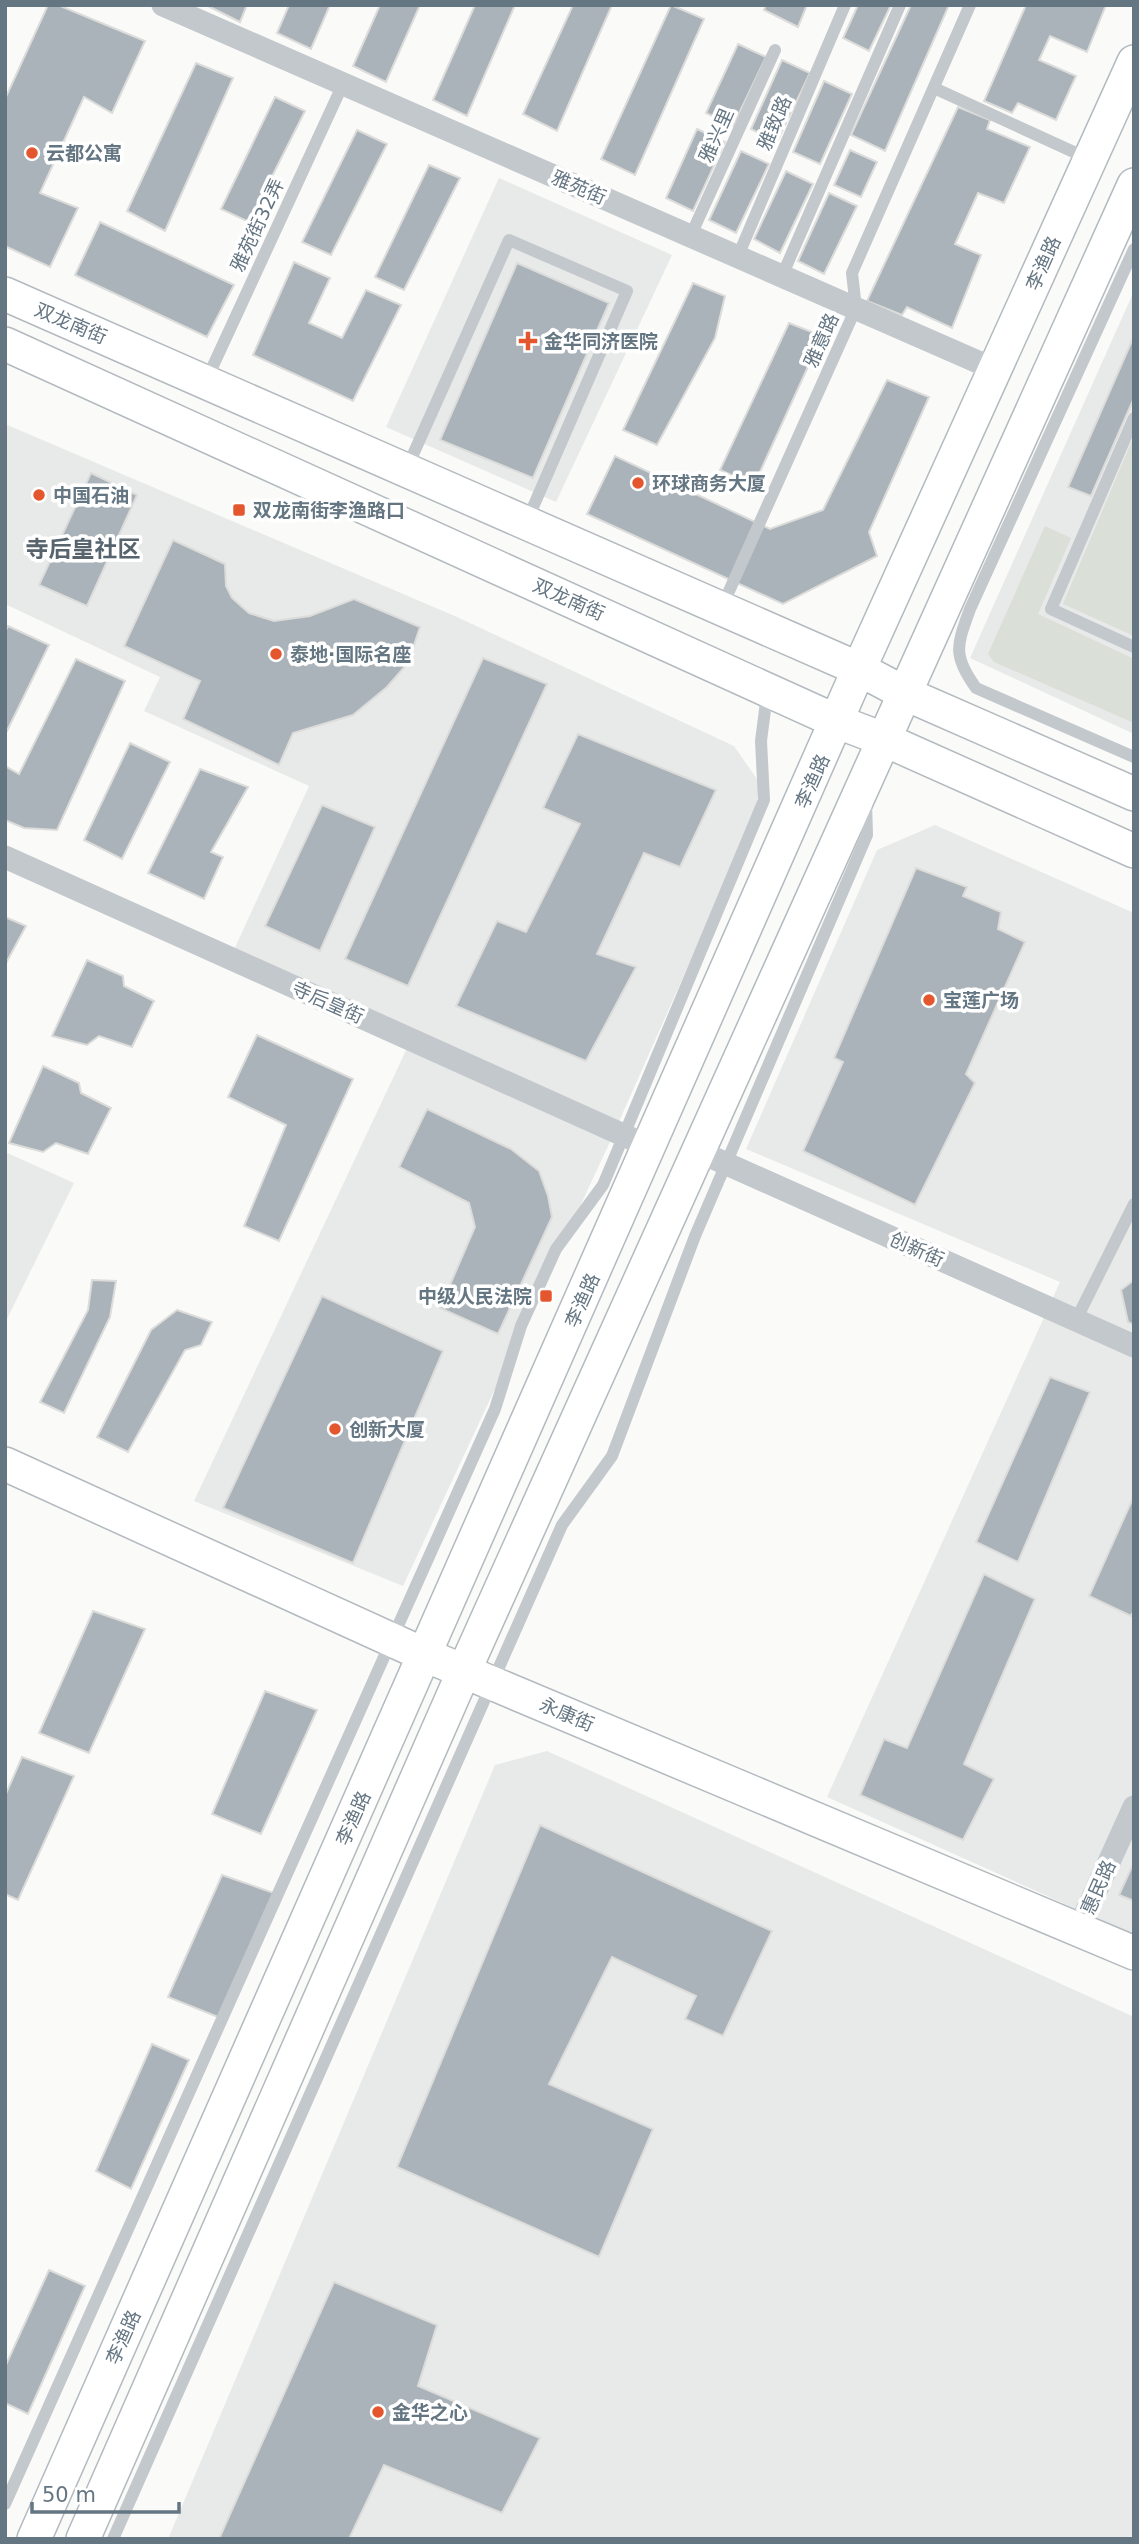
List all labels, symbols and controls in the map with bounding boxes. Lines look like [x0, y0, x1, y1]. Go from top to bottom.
street label: 雅致路 [753, 92, 795, 154]
street label: 雅兴里 [694, 104, 738, 166]
place label: 云都公寓 [46, 142, 122, 164]
marker: 云都公寓 [24, 145, 40, 161]
street label: 雅苑街 [548, 166, 610, 208]
street label: 雅苑街32弄 [226, 175, 288, 275]
street label: 李渔路 [1021, 232, 1065, 294]
street label: 双龙南街 [32, 298, 110, 348]
street label: 雅意路 [799, 309, 843, 371]
place label: 金华同济医院 [544, 330, 658, 352]
marker: 金华同济医院 [518, 331, 538, 351]
place label: 环球商务大厦 [652, 472, 766, 494]
marker: 环球商务大厦 [630, 475, 646, 491]
place label: 中国石油 [53, 484, 129, 506]
marker: 中国石油 [31, 487, 47, 503]
place label: 双龙南街李渔路口 [253, 499, 405, 521]
marker: 双龙南街李渔路口 [231, 502, 247, 518]
district label: 寺后皇社区 [26, 536, 141, 562]
street label: 双龙南街 [530, 573, 608, 625]
place label: 泰地·国际名座 [290, 643, 411, 665]
marker: 泰地·国际名座 [268, 646, 284, 662]
street label: 李渔路 [790, 750, 834, 812]
street label: 寺后皇街 [289, 976, 367, 1028]
place label: 宝莲广场 [943, 989, 1019, 1011]
marker: 宝莲广场 [921, 992, 937, 1008]
street label: 创新街 [886, 1227, 948, 1271]
street label: 李渔路 [560, 1269, 604, 1331]
place label: 中级人民法院 [418, 1285, 532, 1307]
marker: 中级人民法院 [538, 1288, 554, 1304]
place label: 创新大厦 [349, 1418, 425, 1440]
marker: 创新大厦 [327, 1421, 343, 1437]
street label: 永康街 [536, 1693, 598, 1735]
street label: 李渔路 [331, 1787, 375, 1849]
street label: 惠民路 [1076, 1856, 1120, 1918]
street label: 李渔路 [101, 2306, 145, 2368]
place label: 金华之心 [392, 2401, 468, 2423]
marker: 金华之心 [370, 2404, 386, 2420]
scale bar [32, 2470, 178, 2514]
text: 50 m [42, 2483, 96, 2507]

